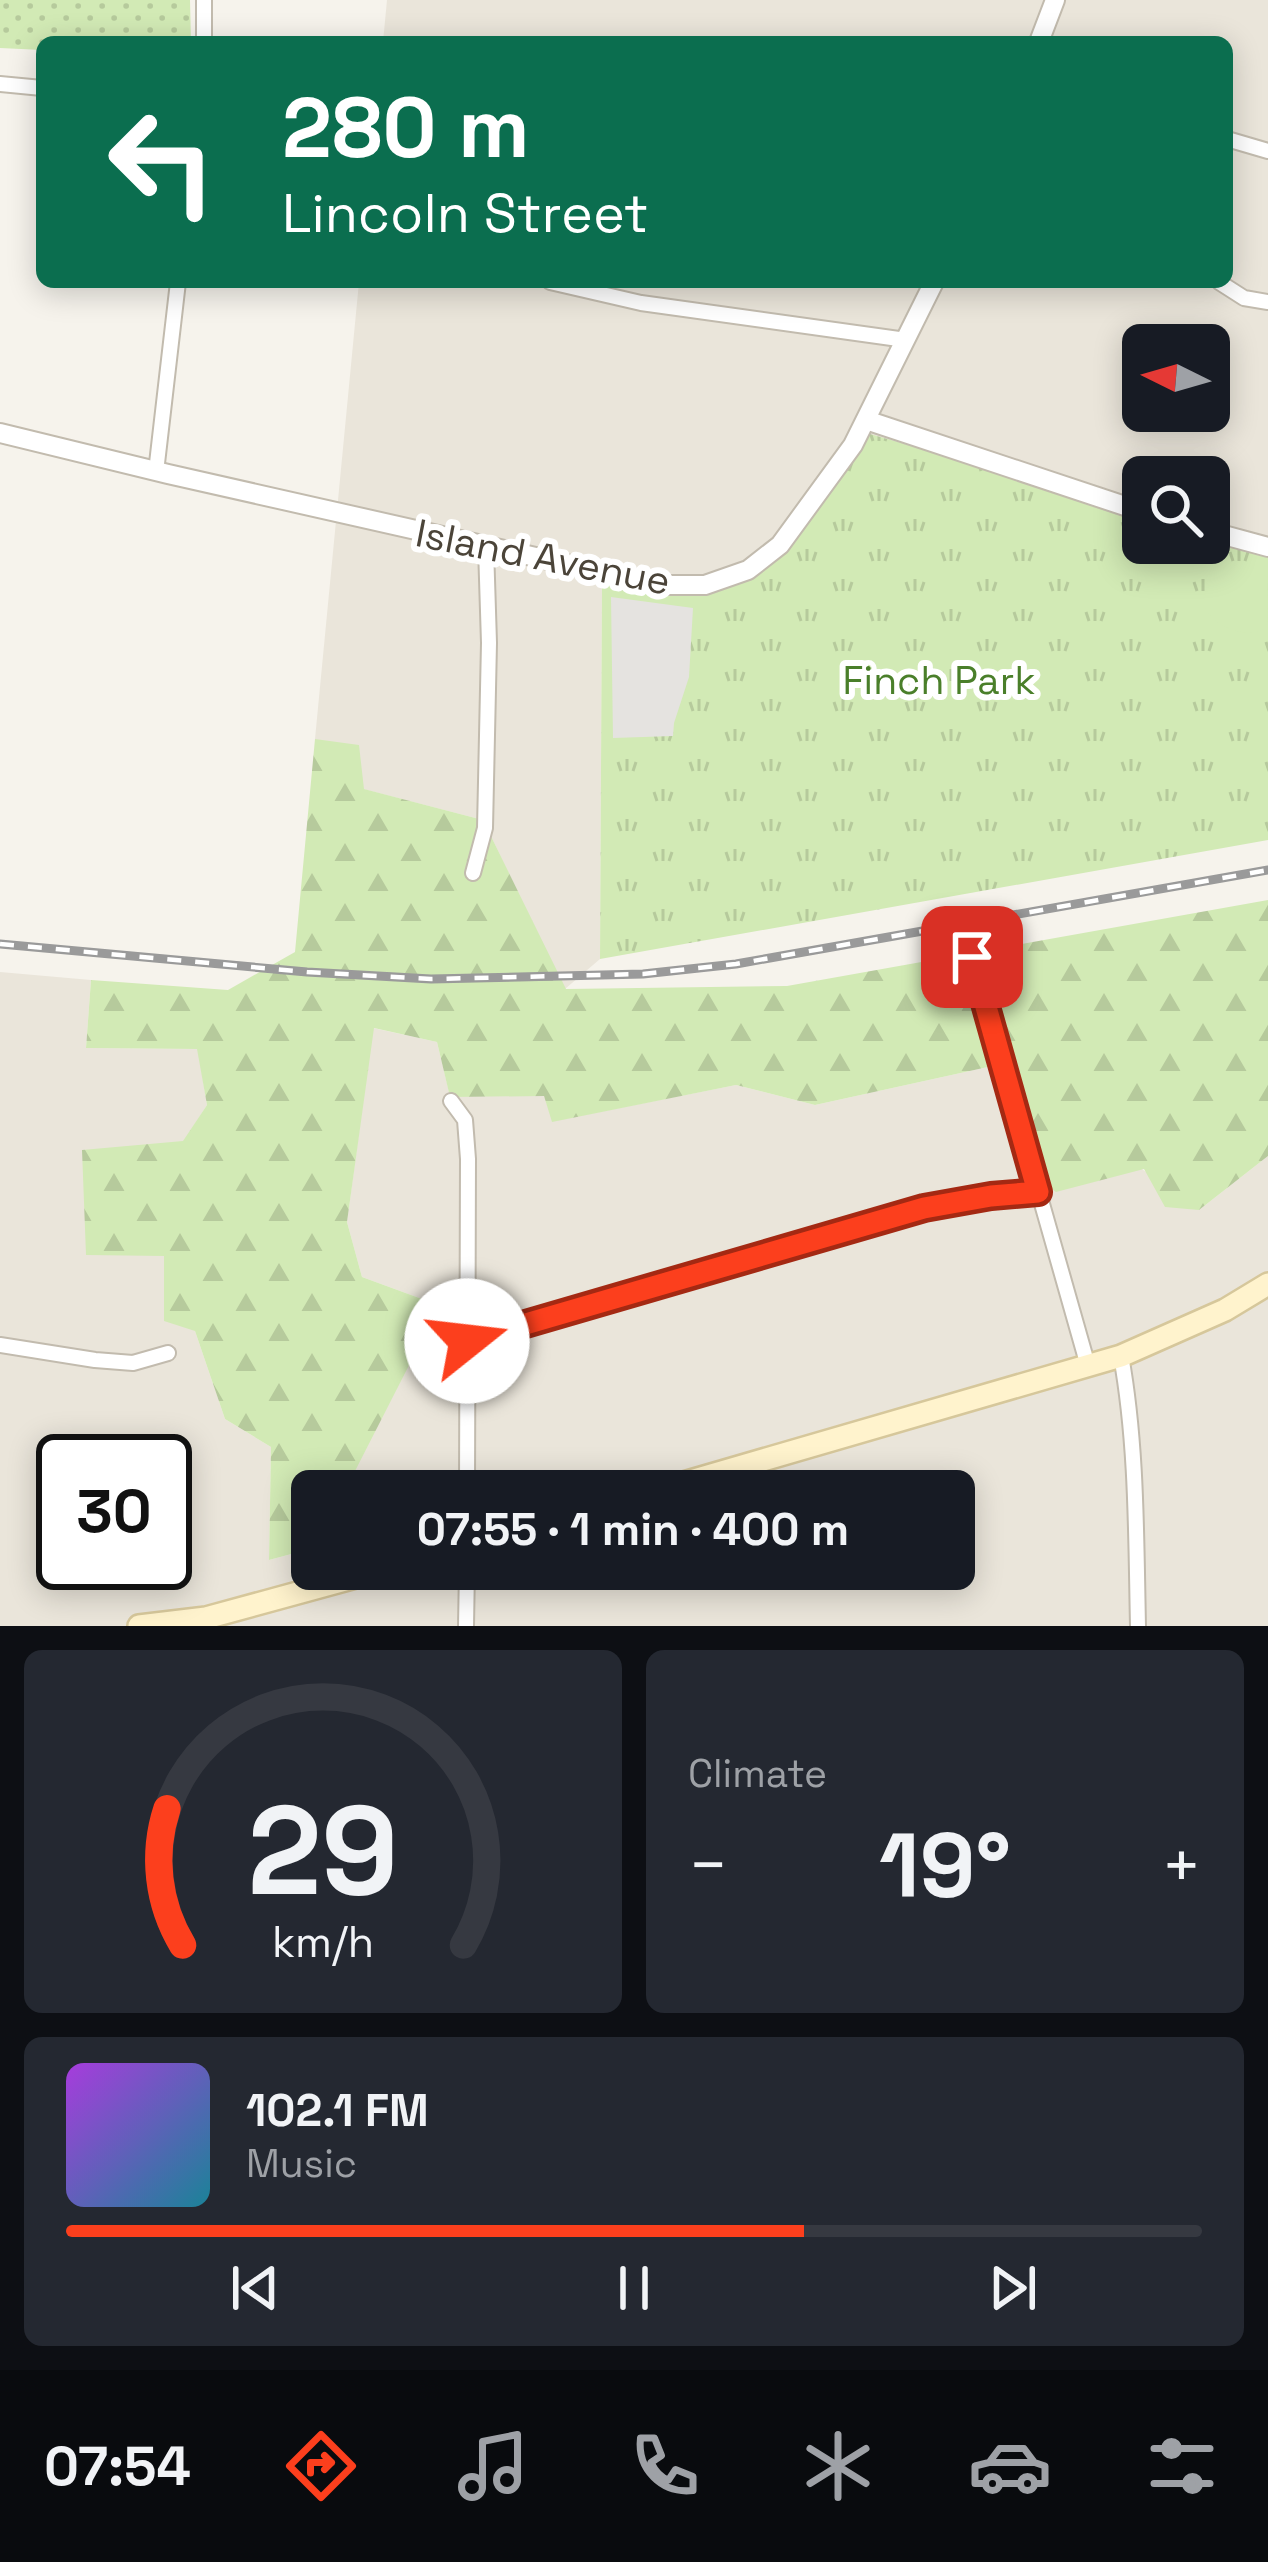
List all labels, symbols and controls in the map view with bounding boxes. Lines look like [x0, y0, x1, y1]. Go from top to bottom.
text: 280 m [282, 74, 530, 182]
icon: left [84, 84, 240, 240]
text: Lincoln Street [282, 179, 649, 248]
north arrow [1122, 324, 1230, 432]
map controls [1122, 324, 1230, 564]
button: search [1122, 456, 1230, 564]
street label: Island Avenue [412, 508, 674, 606]
park label: Finch Park [843, 656, 1035, 705]
pin [921, 906, 1023, 1008]
icon: arrive [939, 924, 1005, 990]
position arrow [404, 1278, 530, 1404]
speed limit sign: 30 [36, 1434, 192, 1590]
text: 07:55 · 1 min · 400 m [417, 1501, 849, 1558]
text: Climate [688, 1749, 827, 1798]
text: 29 [248, 1771, 398, 1930]
text: 19° [879, 1808, 1011, 1923]
text: − [688, 1823, 729, 1907]
text: + [1161, 1823, 1202, 1907]
text: km/h [272, 1914, 374, 1969]
text: 102.1 FM [246, 2082, 429, 2139]
text: Music [246, 2139, 357, 2188]
icon: previous [222, 2255, 288, 2321]
icon: pause [601, 2255, 667, 2321]
icon: next [980, 2255, 1046, 2321]
icon: directions [279, 2424, 363, 2508]
icon: music [451, 2424, 535, 2508]
icon: phone [623, 2424, 707, 2508]
icon: climate [796, 2424, 880, 2508]
icon: car [968, 2424, 1052, 2508]
icon: filters [1140, 2424, 1224, 2508]
text: 07:54 [44, 2432, 191, 2501]

